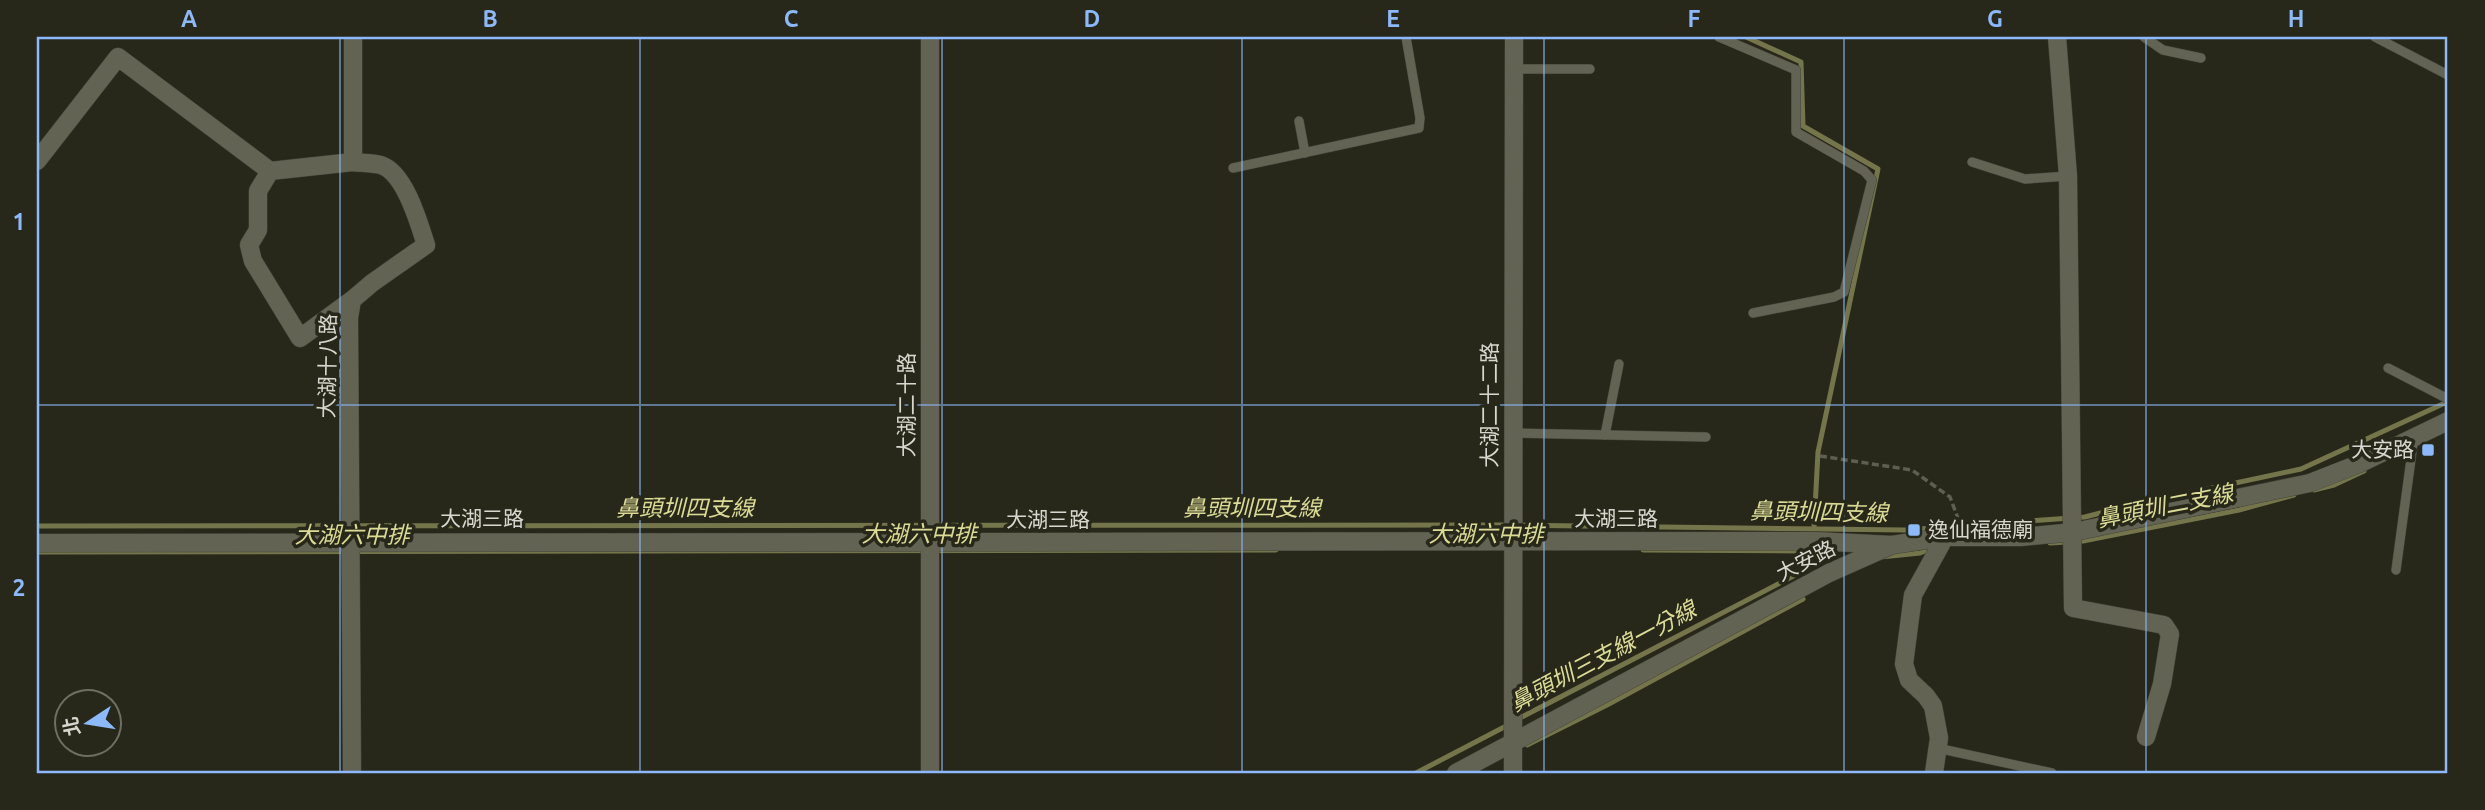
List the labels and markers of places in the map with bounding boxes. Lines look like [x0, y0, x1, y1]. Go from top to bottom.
place label: 大安路 [2351, 437, 2414, 461]
marker: 大安路 [2420, 442, 2436, 458]
place label: 逸仙福德廟 [1928, 517, 2033, 541]
marker: 逸仙福德廟 [1906, 522, 1922, 538]

